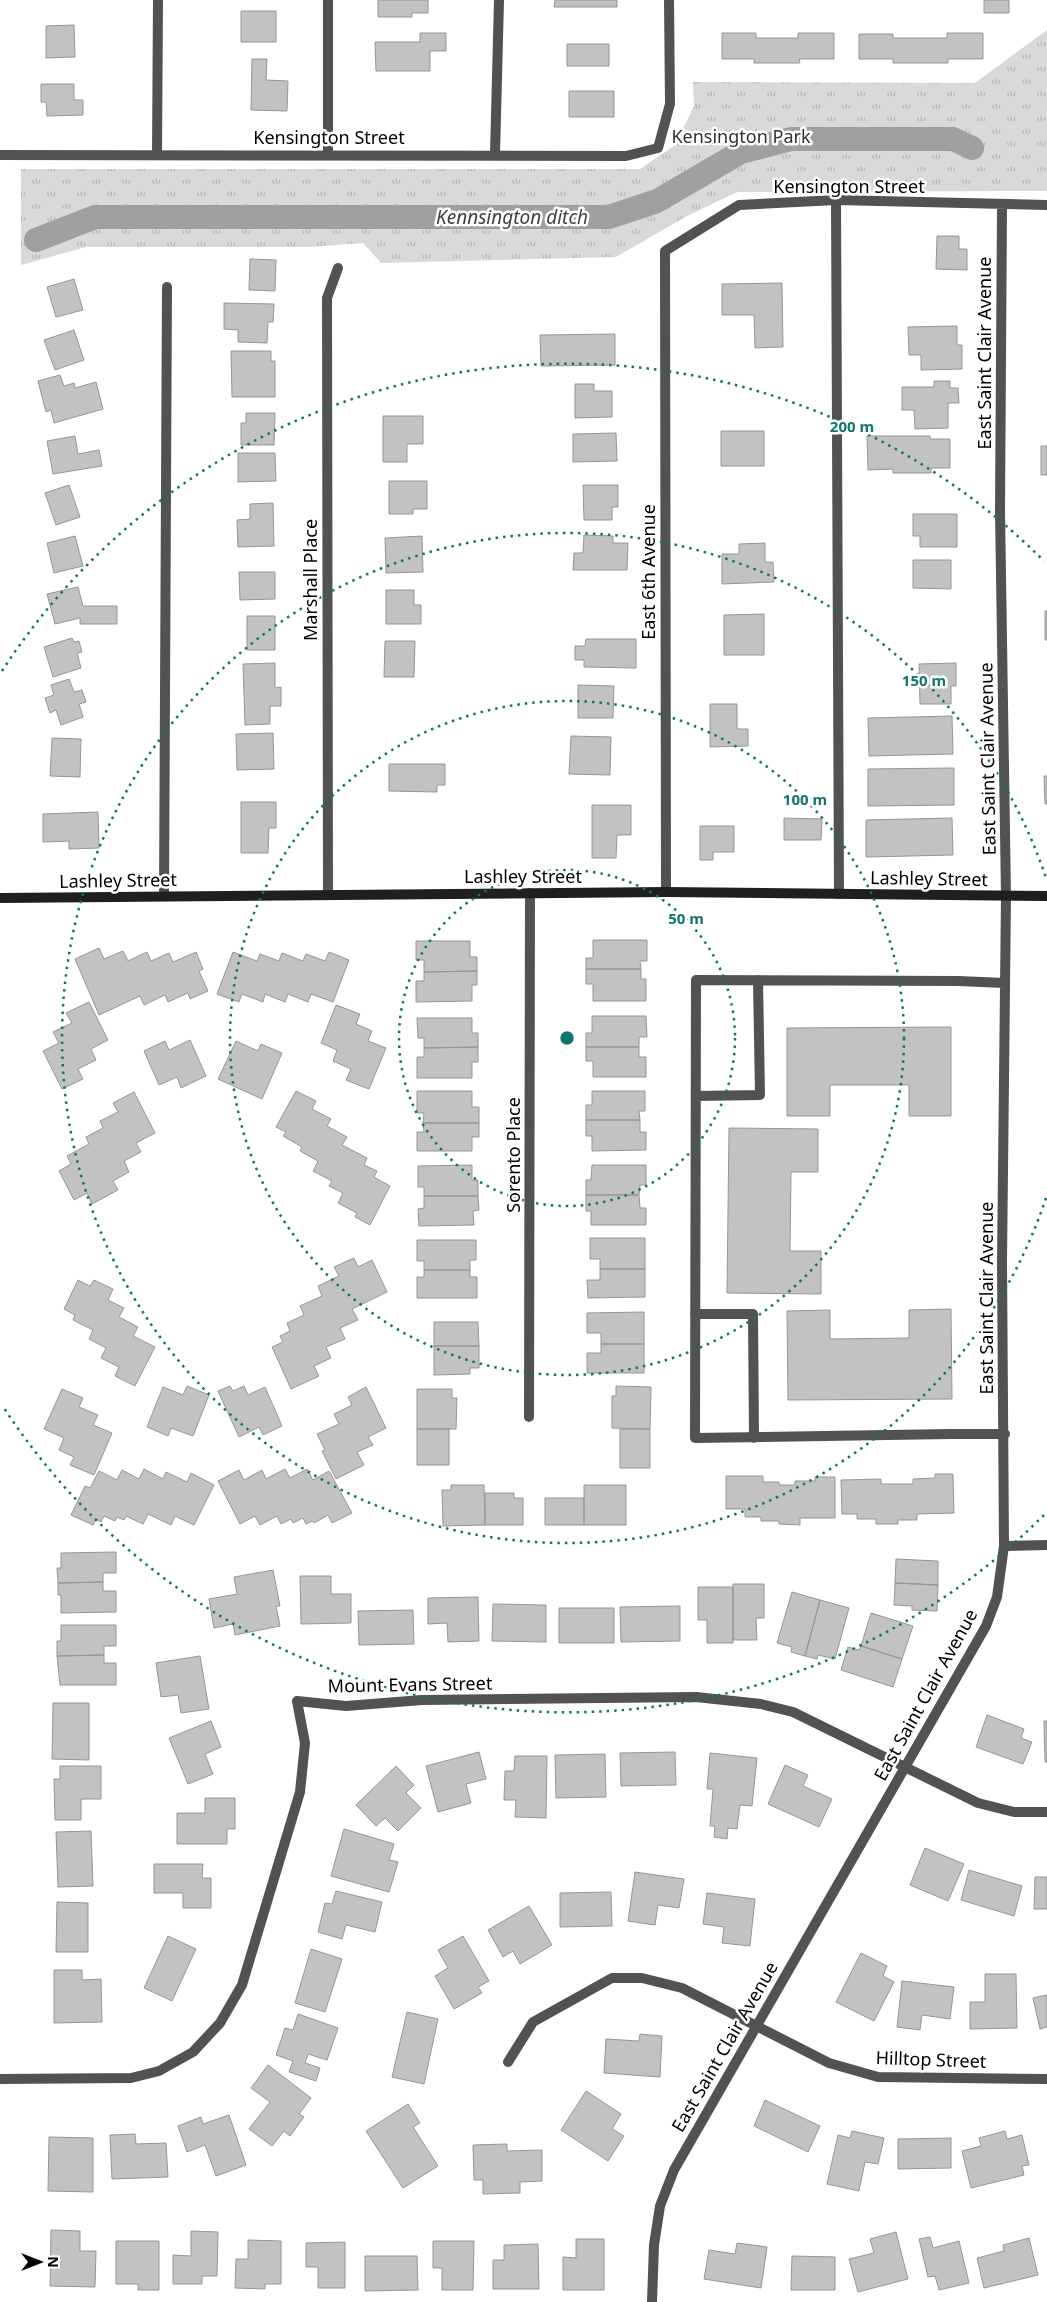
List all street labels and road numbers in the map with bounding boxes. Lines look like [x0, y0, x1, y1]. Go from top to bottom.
street label: Kensington Street [253, 125, 405, 149]
street label: Kensington Street [773, 174, 925, 198]
street label: East Saint Clair Avenue [972, 257, 996, 449]
street label: East 6th Avenue [636, 504, 660, 640]
street label: Marshall Place [298, 519, 322, 641]
street label: East Saint Clair Avenue [973, 662, 1001, 856]
street label: Lashley Street [464, 864, 582, 888]
street label: Lashley Street [870, 865, 989, 891]
street label: Lashley Street [59, 867, 178, 893]
street label: Sorento Place [501, 1097, 525, 1213]
street label: East Saint Clair Avenue [974, 1202, 998, 1394]
street label: East Saint Clair Avenue [868, 1604, 982, 1785]
street label: Mount Evans Street [327, 1671, 493, 1697]
street label: East Saint Clair Avenue [666, 1957, 783, 2136]
street label: Hilltop Street [875, 2045, 987, 2073]

